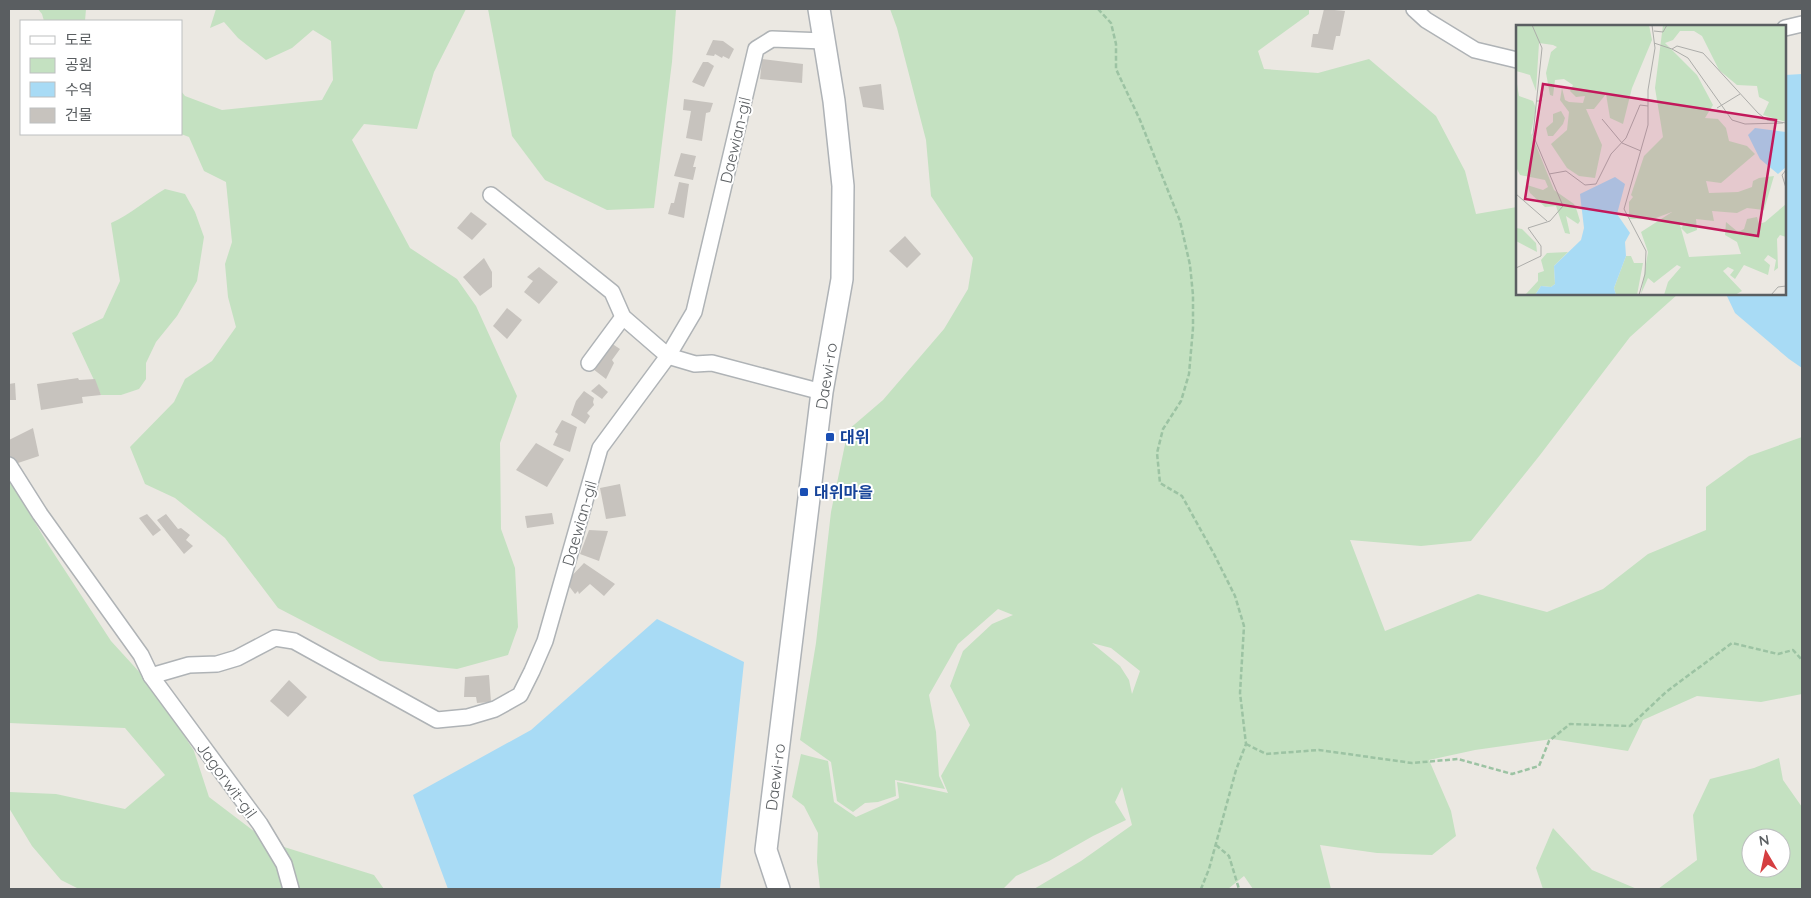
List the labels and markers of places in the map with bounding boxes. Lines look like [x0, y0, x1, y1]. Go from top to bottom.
place label: 대위 [840, 427, 869, 447]
marker: 대위 [824, 431, 836, 443]
place label: 대위마을 [814, 482, 873, 502]
marker: 대위마을 [798, 486, 810, 498]

